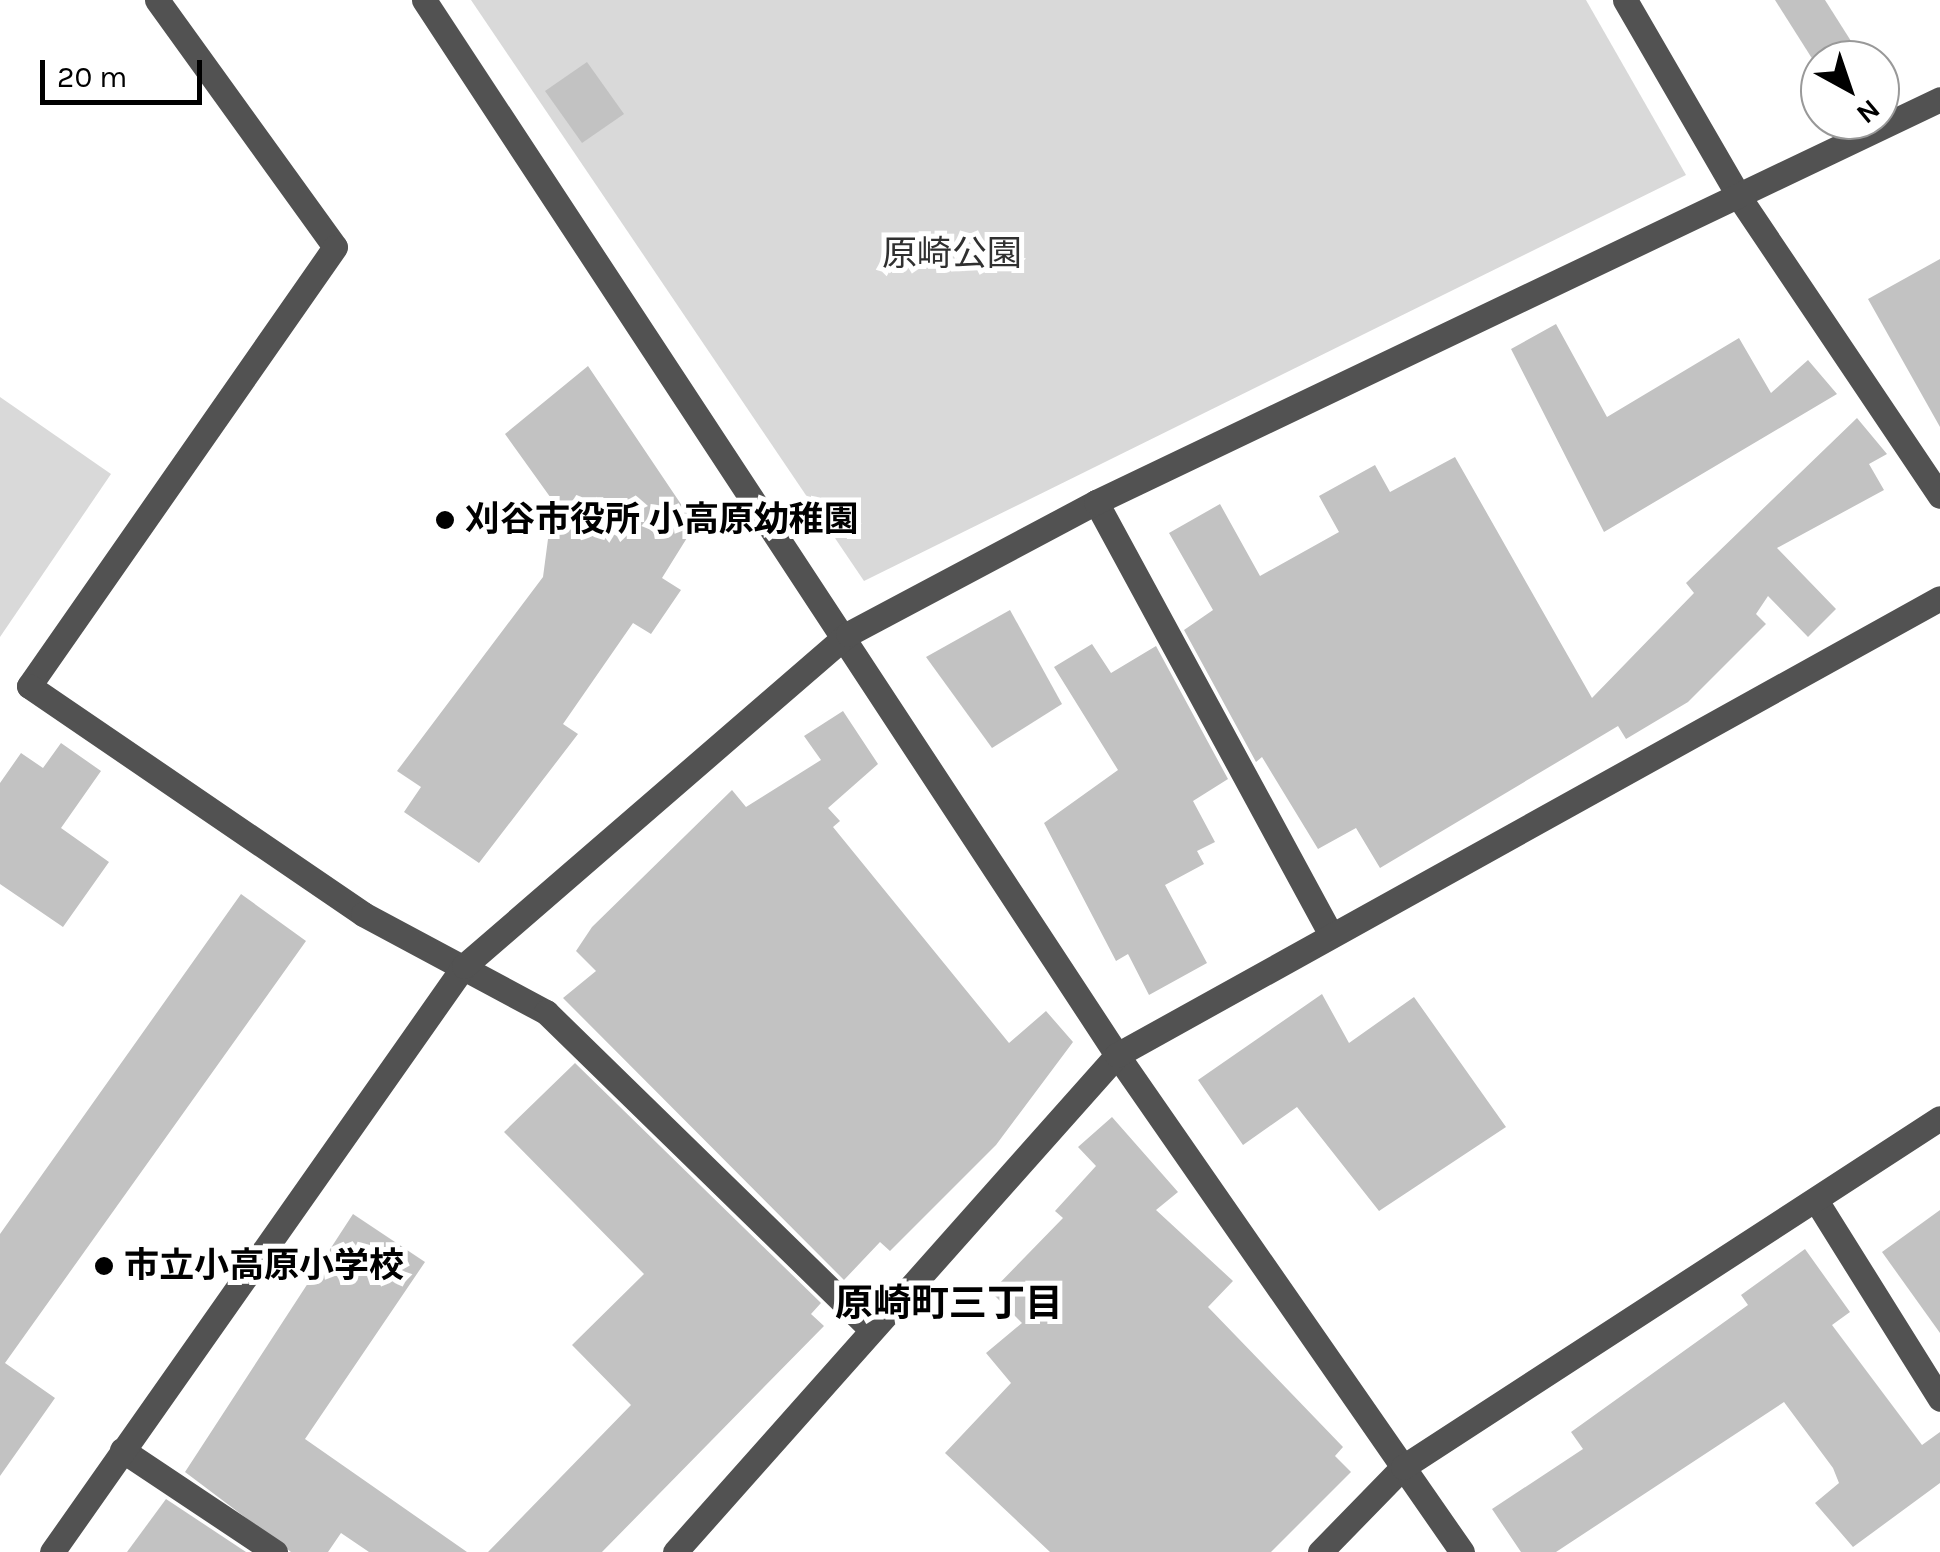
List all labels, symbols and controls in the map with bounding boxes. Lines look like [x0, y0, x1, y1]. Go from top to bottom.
scale bar [45, 40, 208, 102]
north arrow [1800, 40, 1900, 140]
text: 20 m [57, 59, 127, 95]
text: N [1850, 93, 1887, 131]
park label: 原崎公園 [882, 233, 1022, 275]
place label: 刈谷市役所 小高原幼稚園 [465, 499, 859, 541]
marker: 刈谷市役所 小高原幼稚園 [434, 509, 456, 531]
place label: 市立小高原小学校 [124, 1245, 404, 1287]
marker: 市立小高原小学校 [93, 1255, 115, 1277]
district label: 原崎町三丁目 [835, 1281, 1063, 1327]

